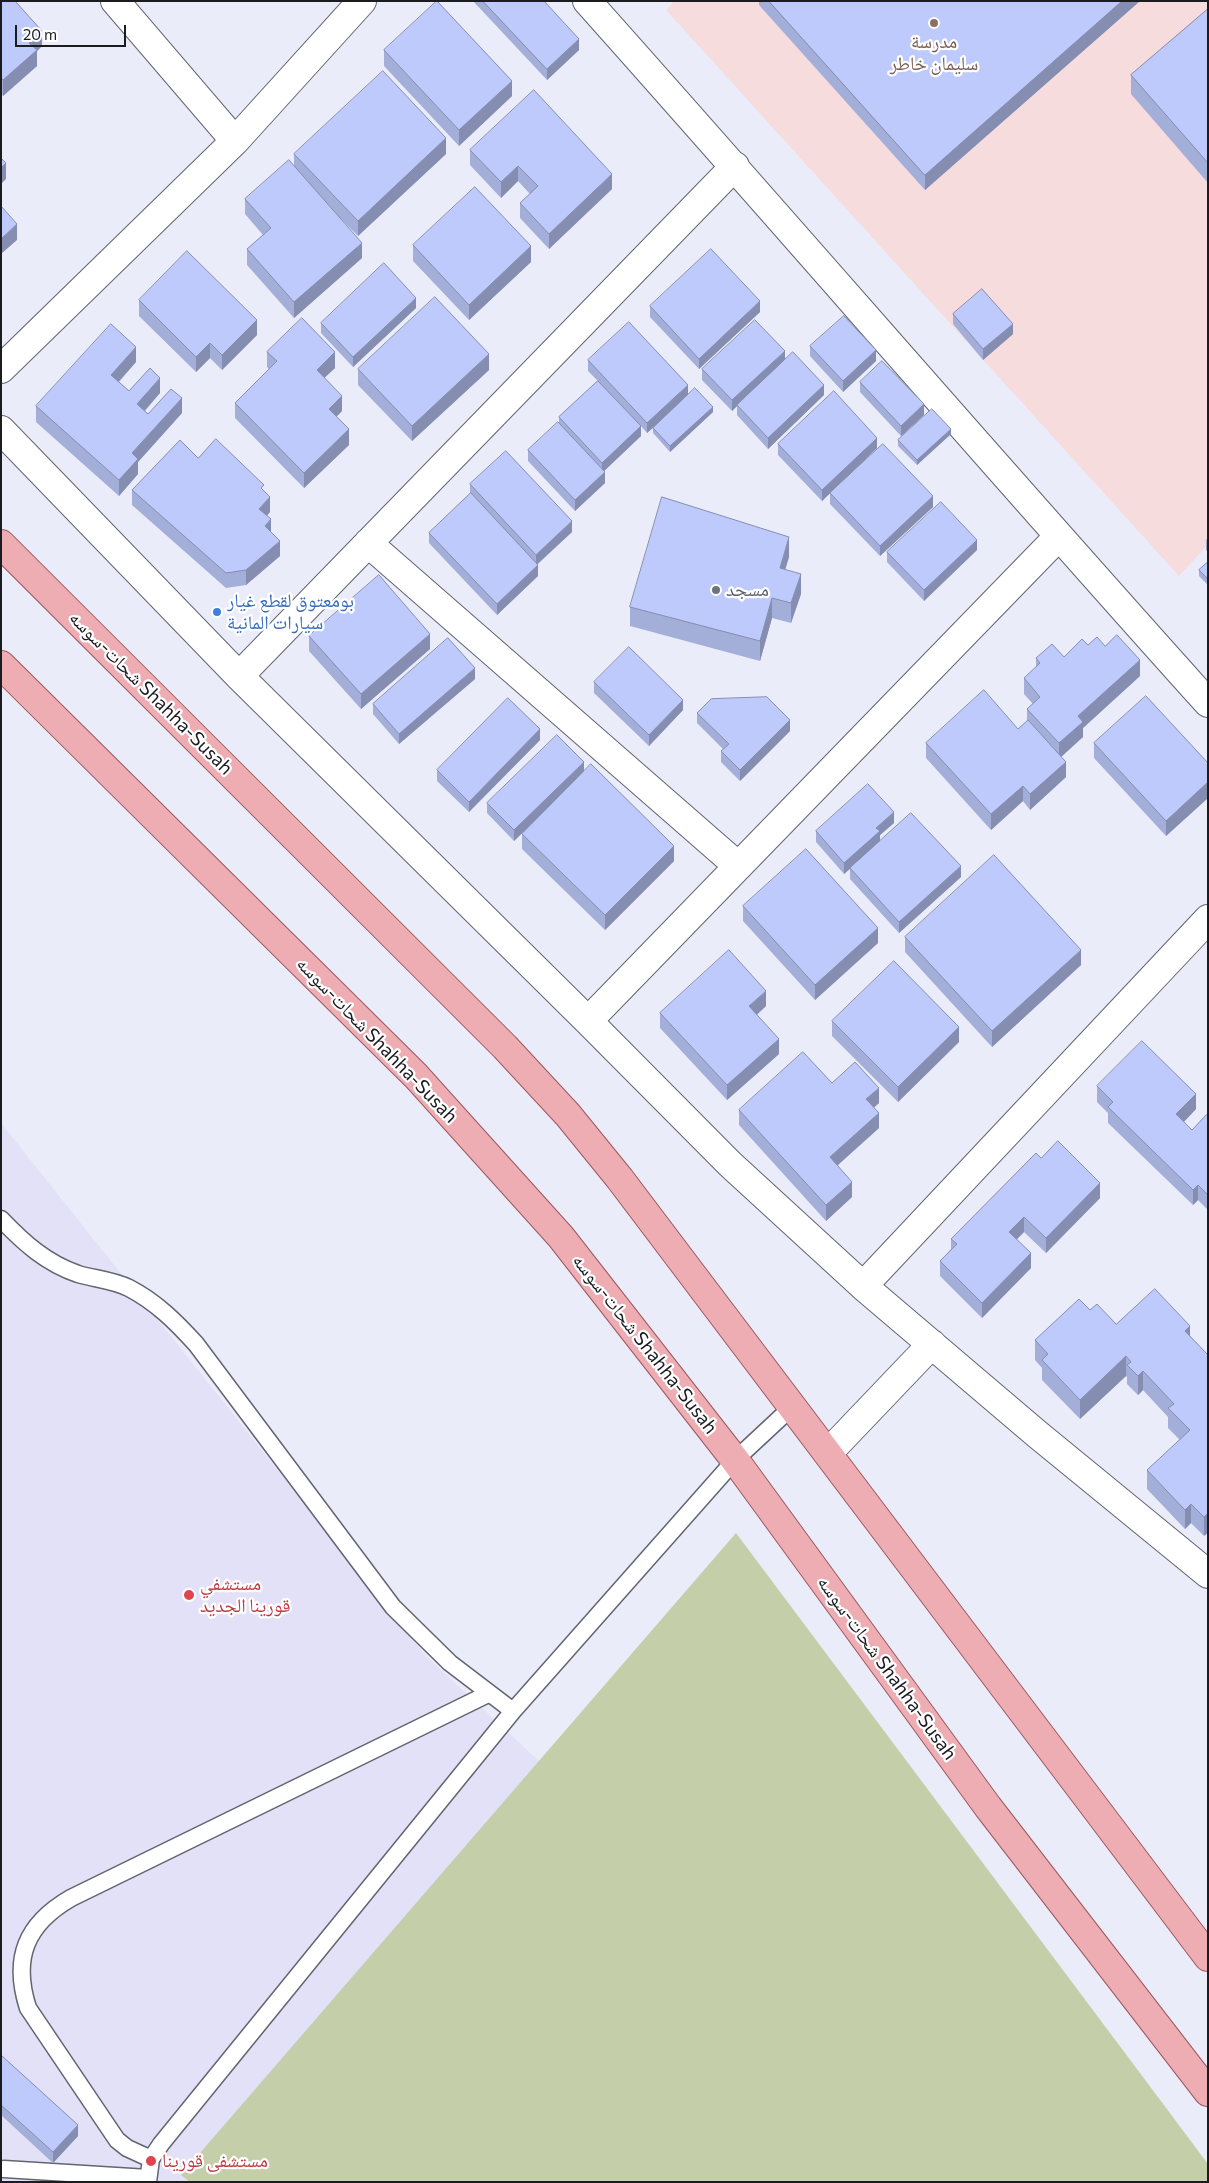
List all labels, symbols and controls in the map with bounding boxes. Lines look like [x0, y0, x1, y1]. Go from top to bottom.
scale bar [18, 15, 129, 47]
marker: مدرسة سليمان خاطر [928, 17, 940, 29]
text: 20 m [23, 25, 57, 43]
place label: مدرسة سليمان خاطر [890, 31, 978, 75]
place label: مسجد [726, 579, 769, 601]
marker: مسجد [710, 584, 722, 596]
place label: بومعتوق لقطع غيار سيارات المانية [227, 590, 354, 634]
marker: بومعتوق لقطع غيار سيارات المانية [211, 606, 223, 618]
street label: شحات-سوسه Shahha-Susah [65, 607, 237, 779]
street label: شحات-سوسه Shahha-Susah [292, 952, 462, 1128]
street label: شحات-سوسه Shahha-Susah [568, 1250, 722, 1438]
street label: شحات-سوسه Shahha-Susah [813, 1572, 961, 1764]
place label: مستشفي قورينا الجديد [200, 1573, 290, 1617]
marker: مستشفي قورينا الجديد [182, 1588, 196, 1602]
place label: مستشفى قورينا [162, 2150, 268, 2172]
marker: مستشفى قورينا [144, 2154, 158, 2168]

